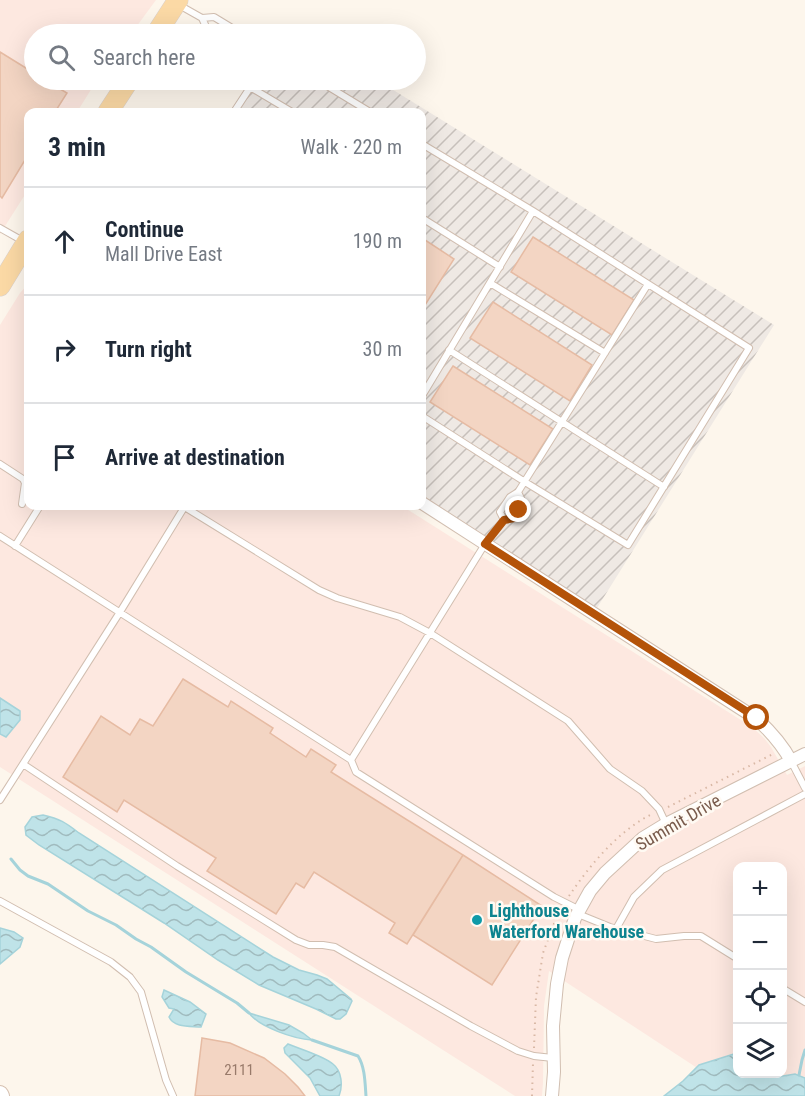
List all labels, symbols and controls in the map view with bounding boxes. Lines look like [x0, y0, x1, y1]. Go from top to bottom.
search box [24, 24, 426, 90]
icon: search [45, 41, 78, 74]
text: Search here [93, 45, 195, 70]
text: 3 min [48, 132, 106, 162]
text: Walk · 220 m [301, 135, 402, 159]
text: Continue [105, 217, 184, 242]
icon: ahead [48, 225, 81, 258]
text: 190 m [353, 229, 402, 253]
text: Mall Drive East [105, 242, 223, 266]
icon: right [48, 333, 81, 366]
text: Turn right [105, 337, 192, 362]
text: 30 m [363, 337, 402, 361]
icon: arrive [48, 441, 81, 474]
text: Arrive at destination [105, 445, 285, 470]
route end [505, 496, 531, 522]
route start [743, 704, 769, 730]
street label: Summit Drive [632, 789, 724, 855]
map controls [733, 862, 787, 1078]
button: + [733, 862, 787, 916]
place label: Lighthouse Waterford Warehouse [489, 900, 645, 942]
marker: Lighthouse Waterford Warehouse [470, 913, 484, 927]
button: − [733, 916, 787, 970]
button: locate [733, 970, 787, 1024]
button: layers [733, 1024, 787, 1078]
house number: 2111 [224, 1061, 254, 1079]

